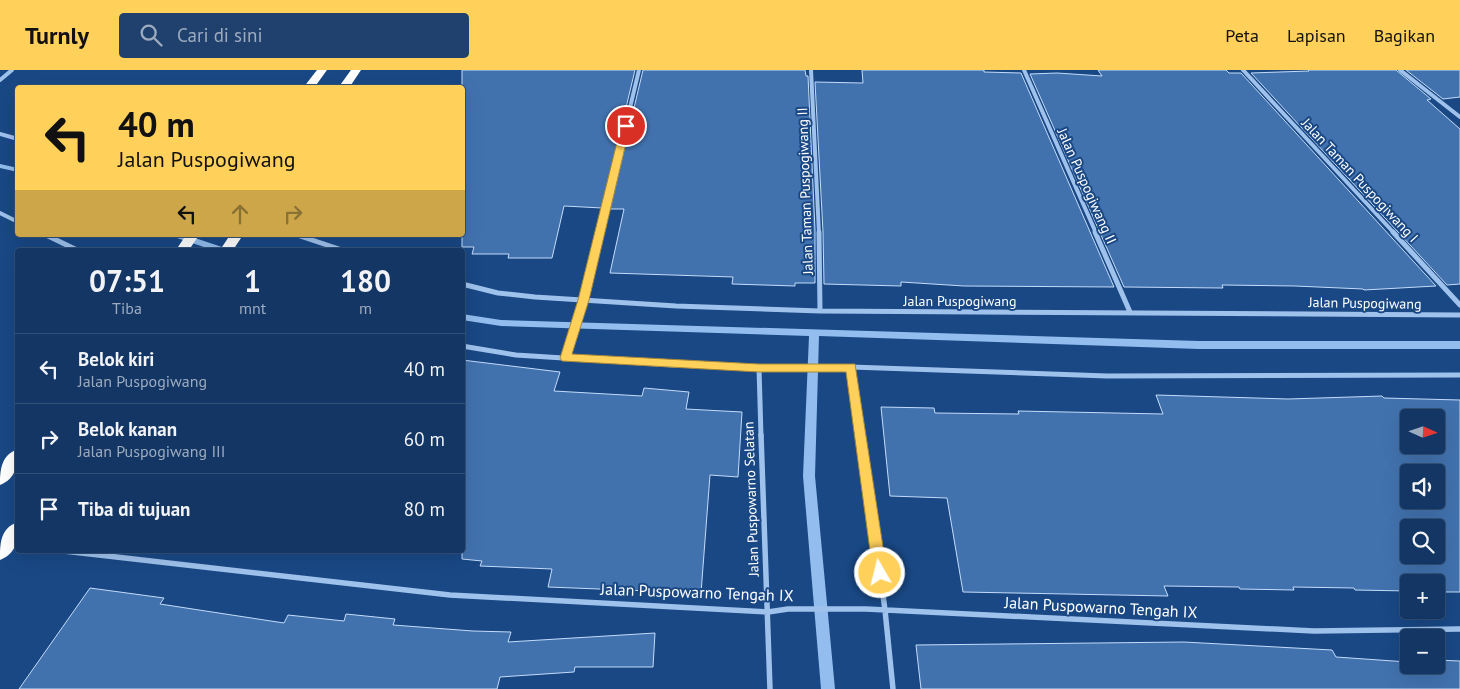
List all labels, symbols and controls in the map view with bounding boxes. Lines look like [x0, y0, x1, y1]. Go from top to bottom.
search box [119, 13, 469, 58]
text: Turnly [25, 20, 89, 51]
icon: search [137, 21, 165, 49]
text: Cari di sini [177, 23, 263, 47]
text: Peta [1225, 24, 1259, 47]
text: Lapisan [1287, 24, 1346, 47]
text: Bagikan [1374, 24, 1435, 47]
text: 40 m [118, 101, 195, 147]
icon: left [35, 105, 100, 170]
pin [605, 105, 647, 147]
street label: Jalan Taman Puspogiwang II [793, 107, 817, 276]
icon: arrive [612, 112, 640, 140]
street label: Jalan Taman Puspogiwang I [1297, 113, 1422, 246]
street label: Jalan Puspogiwang II [1053, 124, 1121, 247]
text: Jalan Puspogiwang [118, 145, 296, 173]
icon: left [173, 200, 201, 228]
icon: ahead [226, 200, 254, 228]
icon: right [279, 200, 307, 228]
text: 07:51 [89, 261, 165, 300]
text: 1 [244, 261, 261, 300]
text: 180 [340, 261, 391, 300]
street label: Jalan Puspogiwang [903, 292, 1016, 310]
street label: Jalan Puspogiwang [1307, 293, 1422, 313]
text: Tiba [112, 298, 142, 318]
text: mnt [239, 298, 266, 318]
text: m [359, 298, 372, 318]
text: Belok kiri [78, 347, 154, 371]
icon: left [35, 355, 63, 383]
text: 40 m [404, 357, 445, 381]
text: Jalan Puspogiwang [78, 371, 207, 391]
north arrow [1400, 409, 1445, 454]
map controls [1400, 409, 1445, 674]
text: Belok kanan [78, 417, 177, 441]
street label: Jalan Puspowarno Selatan [739, 421, 763, 578]
icon: right [35, 425, 63, 453]
text: 60 m [404, 427, 445, 451]
text: Jalan Puspogiwang III [78, 441, 225, 461]
button: sound [1400, 464, 1445, 509]
icon: arrive [35, 495, 63, 523]
text: Tiba di tujuan [78, 497, 190, 521]
text: 80 m [404, 497, 445, 521]
button: search [1400, 519, 1445, 564]
position arrow [853, 546, 905, 598]
button: + [1400, 574, 1445, 619]
street label: Jalan Puspowarno Tengah IX [599, 579, 794, 605]
street label: Jalan Puspowarno Tengah IX [1003, 592, 1198, 622]
button: − [1400, 629, 1445, 674]

